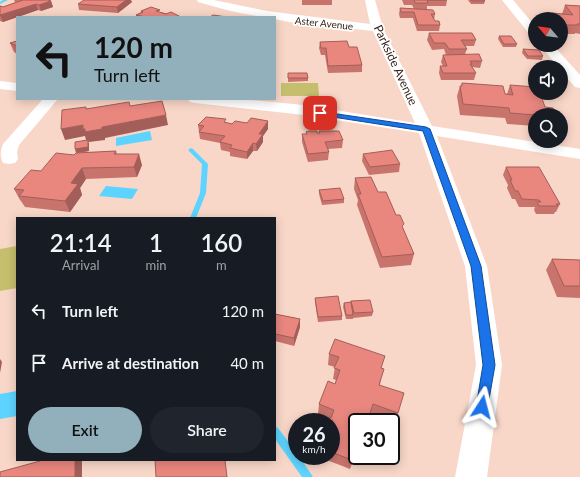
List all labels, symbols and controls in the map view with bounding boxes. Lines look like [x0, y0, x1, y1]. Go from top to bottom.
north arrow [528, 12, 568, 52]
map controls [528, 12, 568, 148]
street label: Aster Avenue [294, 14, 354, 32]
street label: Parkside Avenue [371, 22, 421, 108]
text: 120 m [94, 30, 173, 64]
icon: left [28, 32, 80, 84]
button: sound [528, 60, 568, 100]
text: Turn left [94, 64, 160, 86]
pin [303, 96, 337, 130]
icon: arrive [309, 102, 331, 124]
button: search [528, 108, 568, 148]
text: 21:14 [50, 228, 112, 257]
text: 1 [149, 228, 163, 257]
text: 160 [200, 228, 242, 257]
text: Arrival [62, 257, 99, 273]
text: min [145, 257, 167, 273]
text: m [216, 257, 227, 273]
icon: left [28, 300, 50, 322]
text: Turn left [62, 302, 118, 320]
text: 120 m [222, 302, 264, 320]
icon: arrive [28, 352, 50, 374]
text: Arrive at destination [62, 354, 199, 372]
text: 40 m [230, 354, 264, 372]
position arrow [461, 386, 503, 428]
button: Exit [28, 407, 142, 453]
button: Share [150, 407, 264, 453]
speed limit sign: 30 [348, 413, 400, 465]
text: 26 [302, 422, 326, 446]
text: km/h [302, 443, 326, 455]

